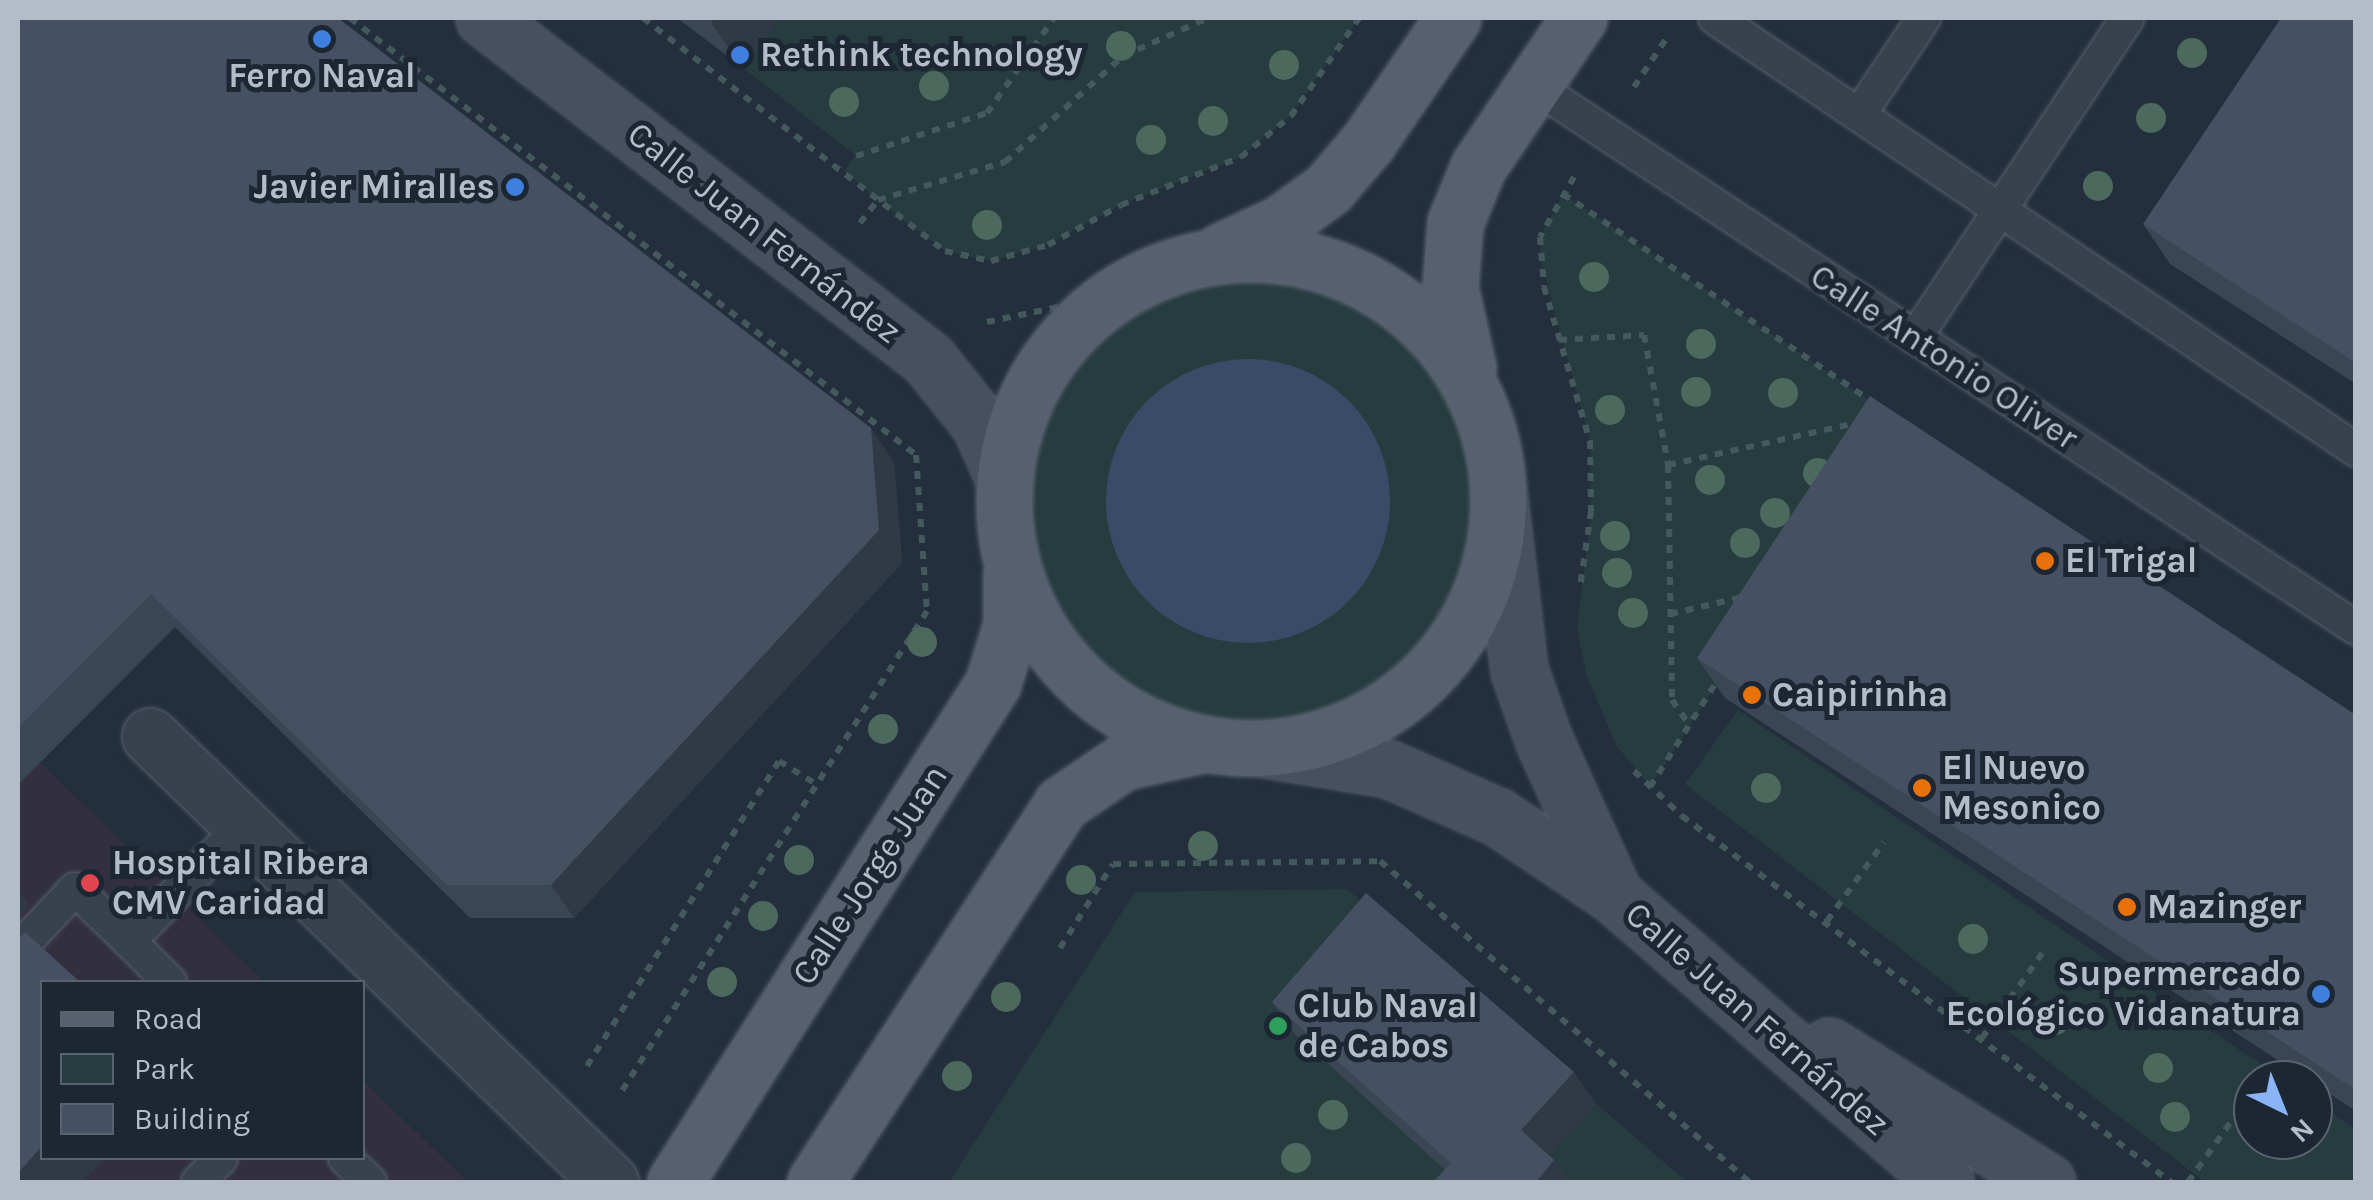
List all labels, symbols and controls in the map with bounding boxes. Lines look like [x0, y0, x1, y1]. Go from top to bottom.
marker: Ferro Naval [311, 28, 333, 50]
place label: Rethink technology [760, 34, 1083, 76]
marker: Rethink technology [729, 44, 751, 66]
place label: Ferro Naval [228, 55, 416, 97]
street label: Calle Juan Fernández [619, 113, 909, 353]
place label: Javier Miralles [254, 166, 495, 208]
marker: Javier Miralles [504, 176, 526, 198]
street label: Calle Antonio Oliver [1803, 255, 2085, 459]
place label: El Trigal [2065, 540, 2197, 582]
marker: El Trigal [2034, 550, 2056, 572]
place label: Caipirinha [1772, 674, 1948, 716]
marker: Caipirinha [1741, 684, 1763, 706]
place label: El Nuevo Mesonico [1942, 747, 2101, 829]
street label: Calle Jorge Juan [783, 757, 957, 993]
marker: El Nuevo Mesonico [1911, 777, 1933, 799]
place label: Hospital Ribera CMV Caridad [112, 842, 370, 924]
marker: Hospital Ribera CMV Caridad [77, 870, 103, 896]
place label: Mazinger [2147, 886, 2301, 928]
street label: Calle Juan Fernández [1617, 893, 1897, 1145]
marker: Mazinger [2116, 896, 2138, 918]
place label: Supermercado Ecológico Vidanatura [1946, 953, 2301, 1035]
legend [40, 980, 365, 1160]
marker: Supermercado Ecológico Vidanatura [2310, 983, 2332, 1005]
place label: Club Naval de Cabos [1298, 985, 1478, 1067]
text: Road [134, 1001, 203, 1037]
marker: Club Naval de Cabos [1267, 1015, 1289, 1037]
text: Park [134, 1051, 195, 1087]
north arrow [2233, 1060, 2333, 1160]
text: Building [134, 1101, 250, 1137]
text: N [2284, 1112, 2321, 1150]

